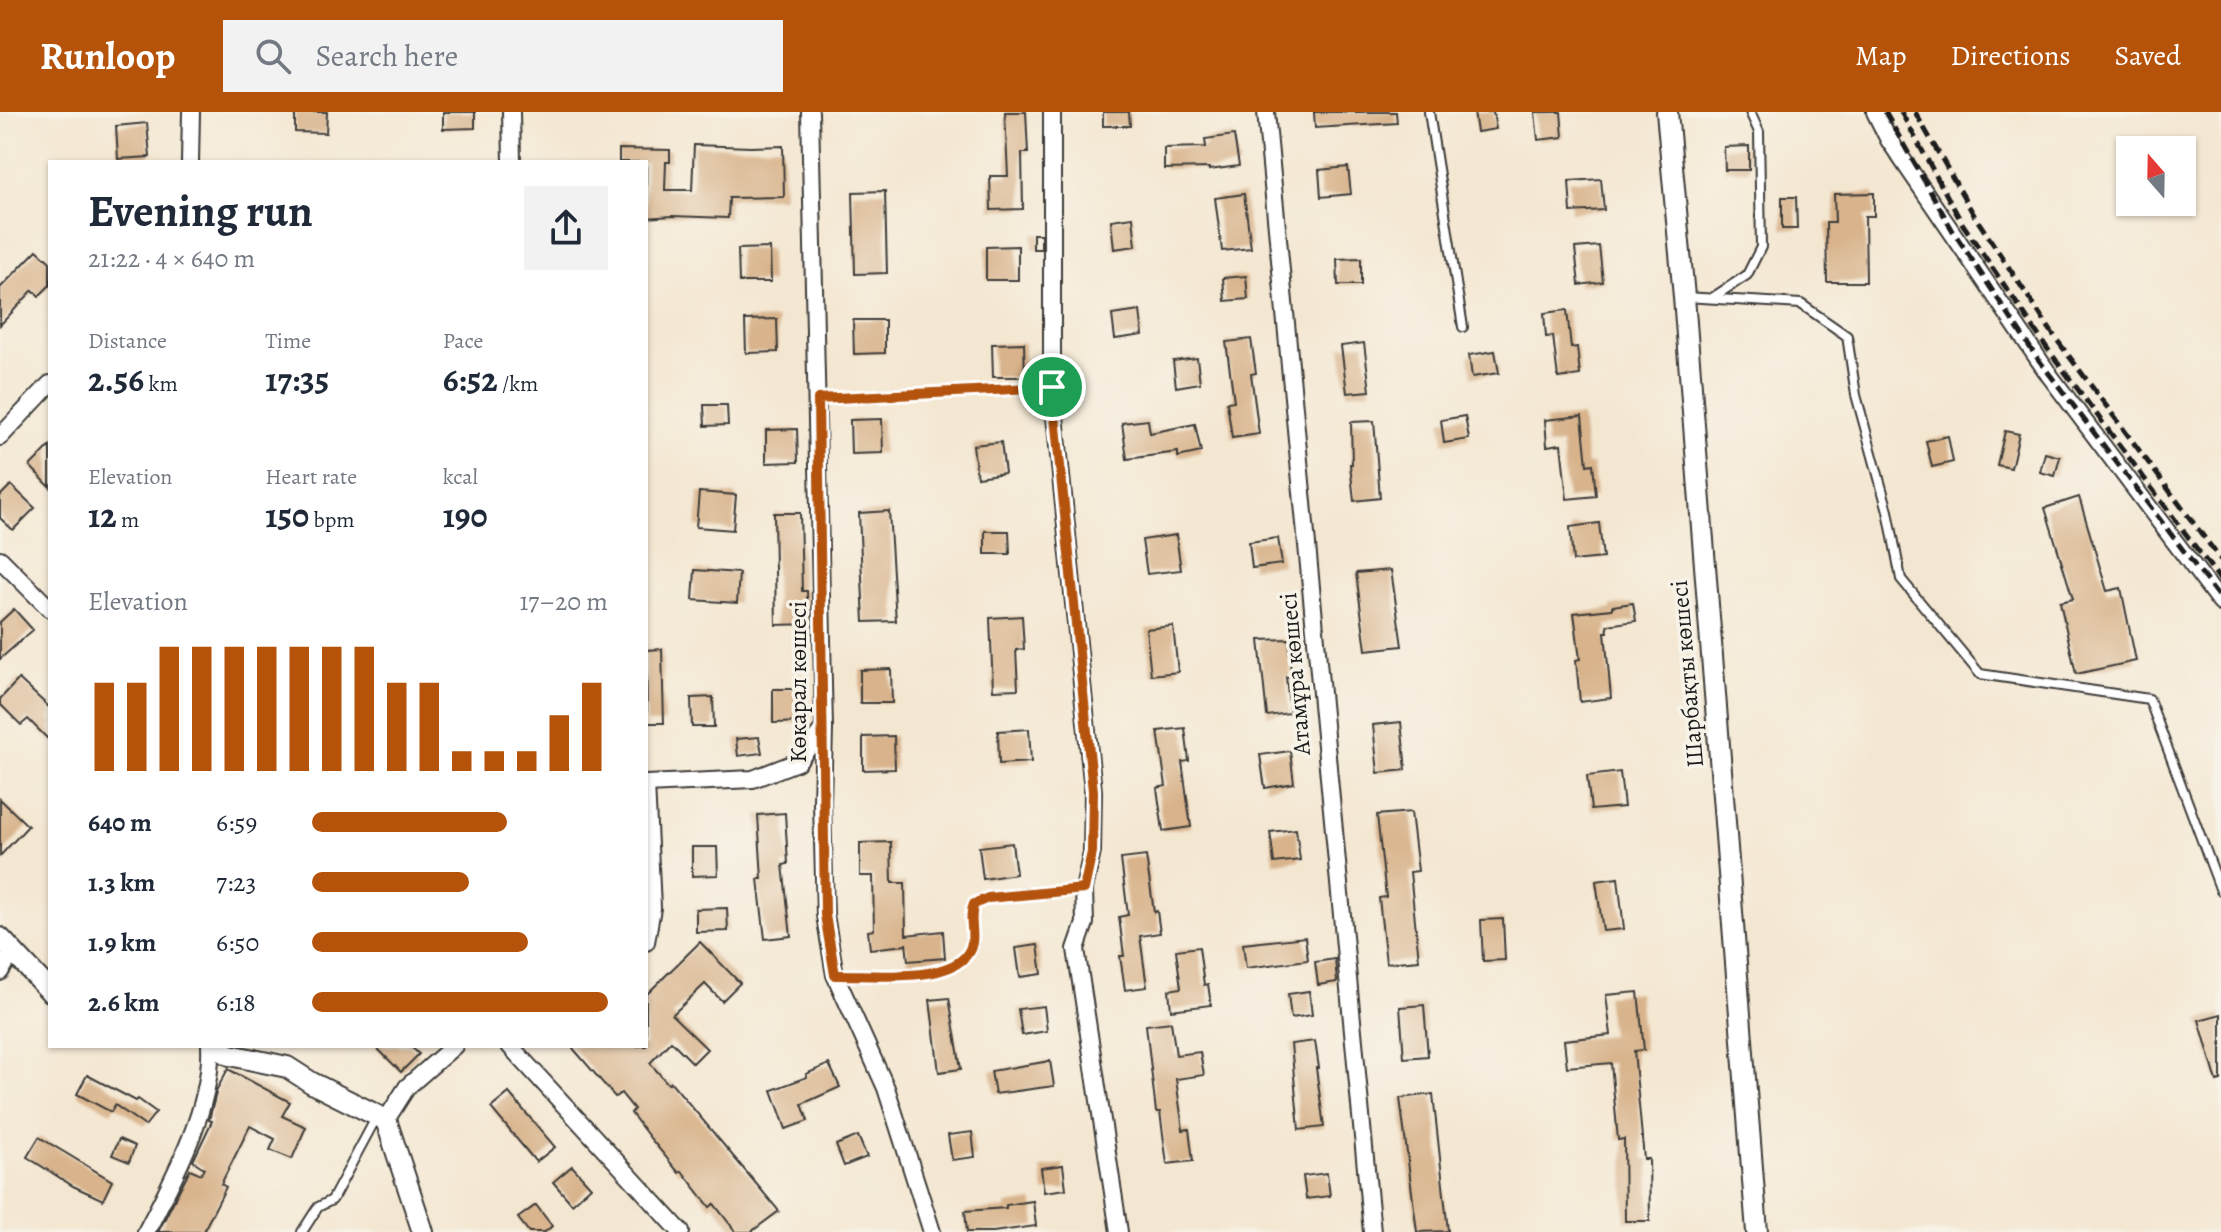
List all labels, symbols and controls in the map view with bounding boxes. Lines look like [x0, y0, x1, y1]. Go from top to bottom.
search box [223, 20, 783, 92]
text: Runloop [40, 30, 175, 82]
icon: search [251, 34, 295, 78]
text: Search here [315, 36, 458, 76]
text: Map [1855, 37, 1906, 75]
text: Directions [1950, 37, 2071, 75]
text: Saved [2115, 37, 2181, 75]
north arrow [2116, 136, 2196, 216]
map controls [2116, 136, 2196, 216]
text: Evening run [88, 181, 313, 241]
button: share [524, 186, 608, 270]
text: 21:22 · 4 × 640 m [88, 241, 255, 276]
text: Distance [88, 326, 167, 356]
text: Time [265, 326, 311, 356]
text: Pace [443, 326, 483, 356]
pin [1018, 353, 1086, 421]
text: 2.56 [88, 356, 144, 403]
text: 17:35 [265, 356, 329, 403]
text: 6:52 [443, 356, 498, 403]
icon: arrive [1030, 365, 1074, 409]
text: km [144, 369, 178, 399]
text: /km [498, 369, 538, 399]
text: Elevation [88, 462, 172, 492]
text: Heart rate [265, 462, 357, 492]
text: kcal [443, 462, 478, 492]
text: 12 [88, 492, 117, 539]
text: 150 [265, 492, 309, 539]
text: 190 [443, 492, 488, 539]
text: m [117, 505, 139, 535]
text: bpm [309, 505, 355, 535]
street label: Шарбақты көшесі [1663, 579, 1711, 769]
text: Elevation [88, 584, 188, 619]
text: 17–20 m [519, 584, 608, 619]
street label: Атамұра көшесі [1272, 591, 1318, 758]
street label: Көкарал көшесі [782, 601, 814, 763]
text: 640 m [88, 805, 152, 840]
text: 6:59 [216, 805, 257, 840]
text: 1.3 km [88, 865, 155, 900]
text: 7:23 [216, 865, 256, 900]
text: 1.9 km [88, 925, 156, 960]
text: 6:50 [216, 925, 259, 960]
text: 2.6 km [88, 985, 160, 1020]
text: 6:18 [216, 985, 256, 1020]

